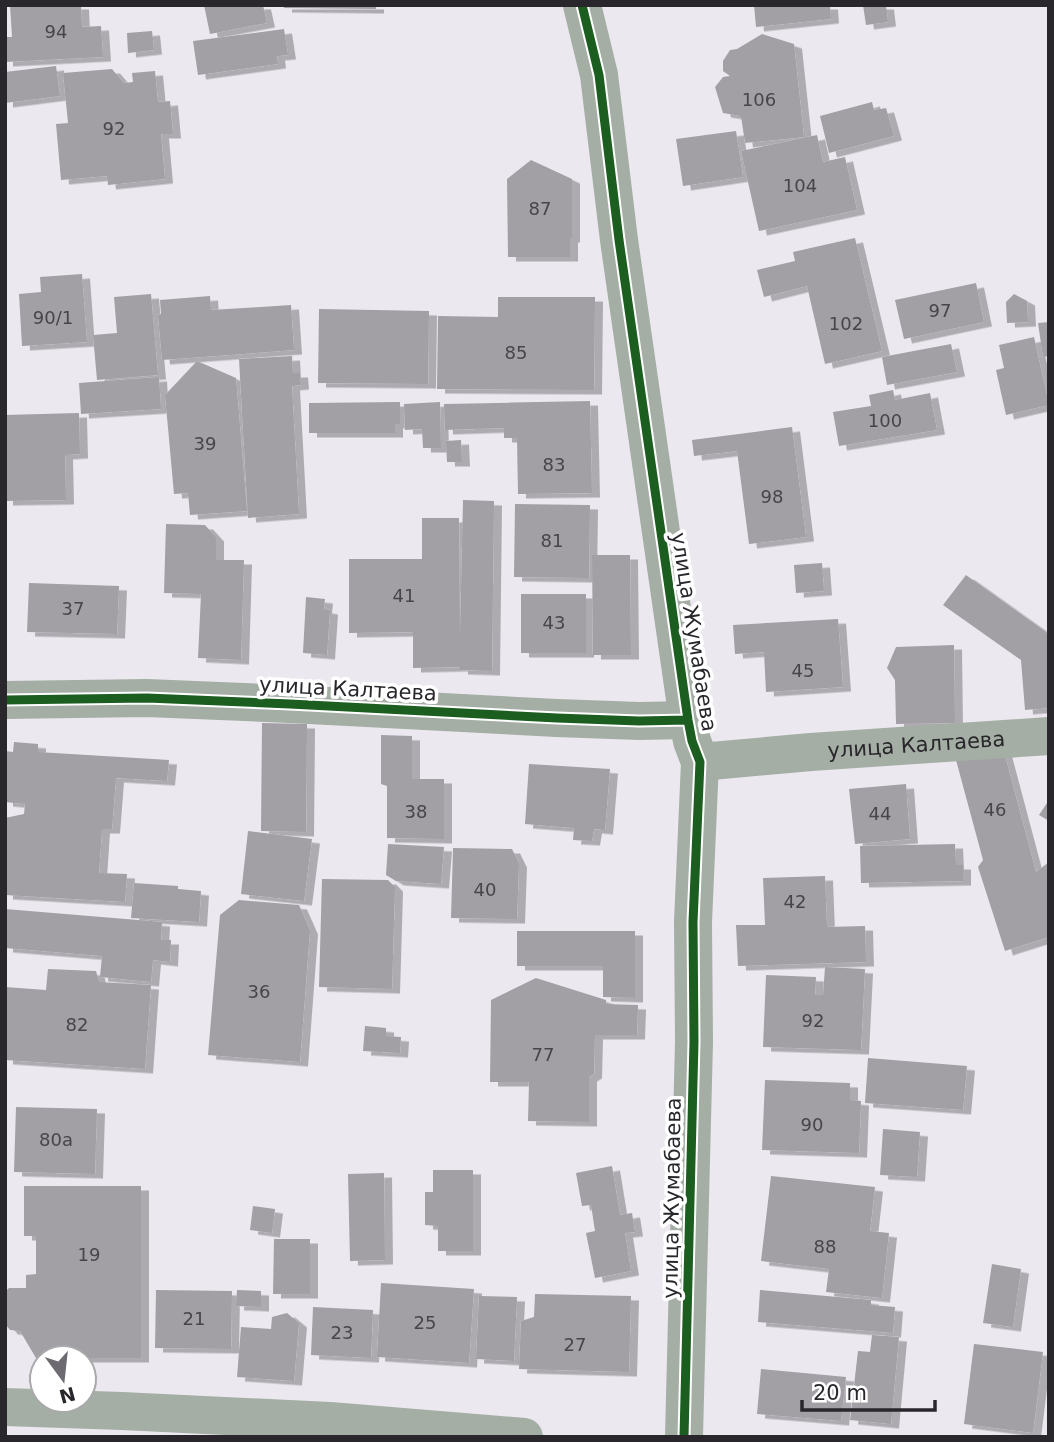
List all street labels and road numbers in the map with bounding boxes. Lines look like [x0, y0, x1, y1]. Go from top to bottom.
street label: улица Жумабаева [666, 531, 722, 733]
street label: улица Калтаева [259, 672, 437, 706]
street label: улица Калтаева [827, 727, 1006, 763]
street label: улица Жумабаева [658, 1097, 686, 1299]

